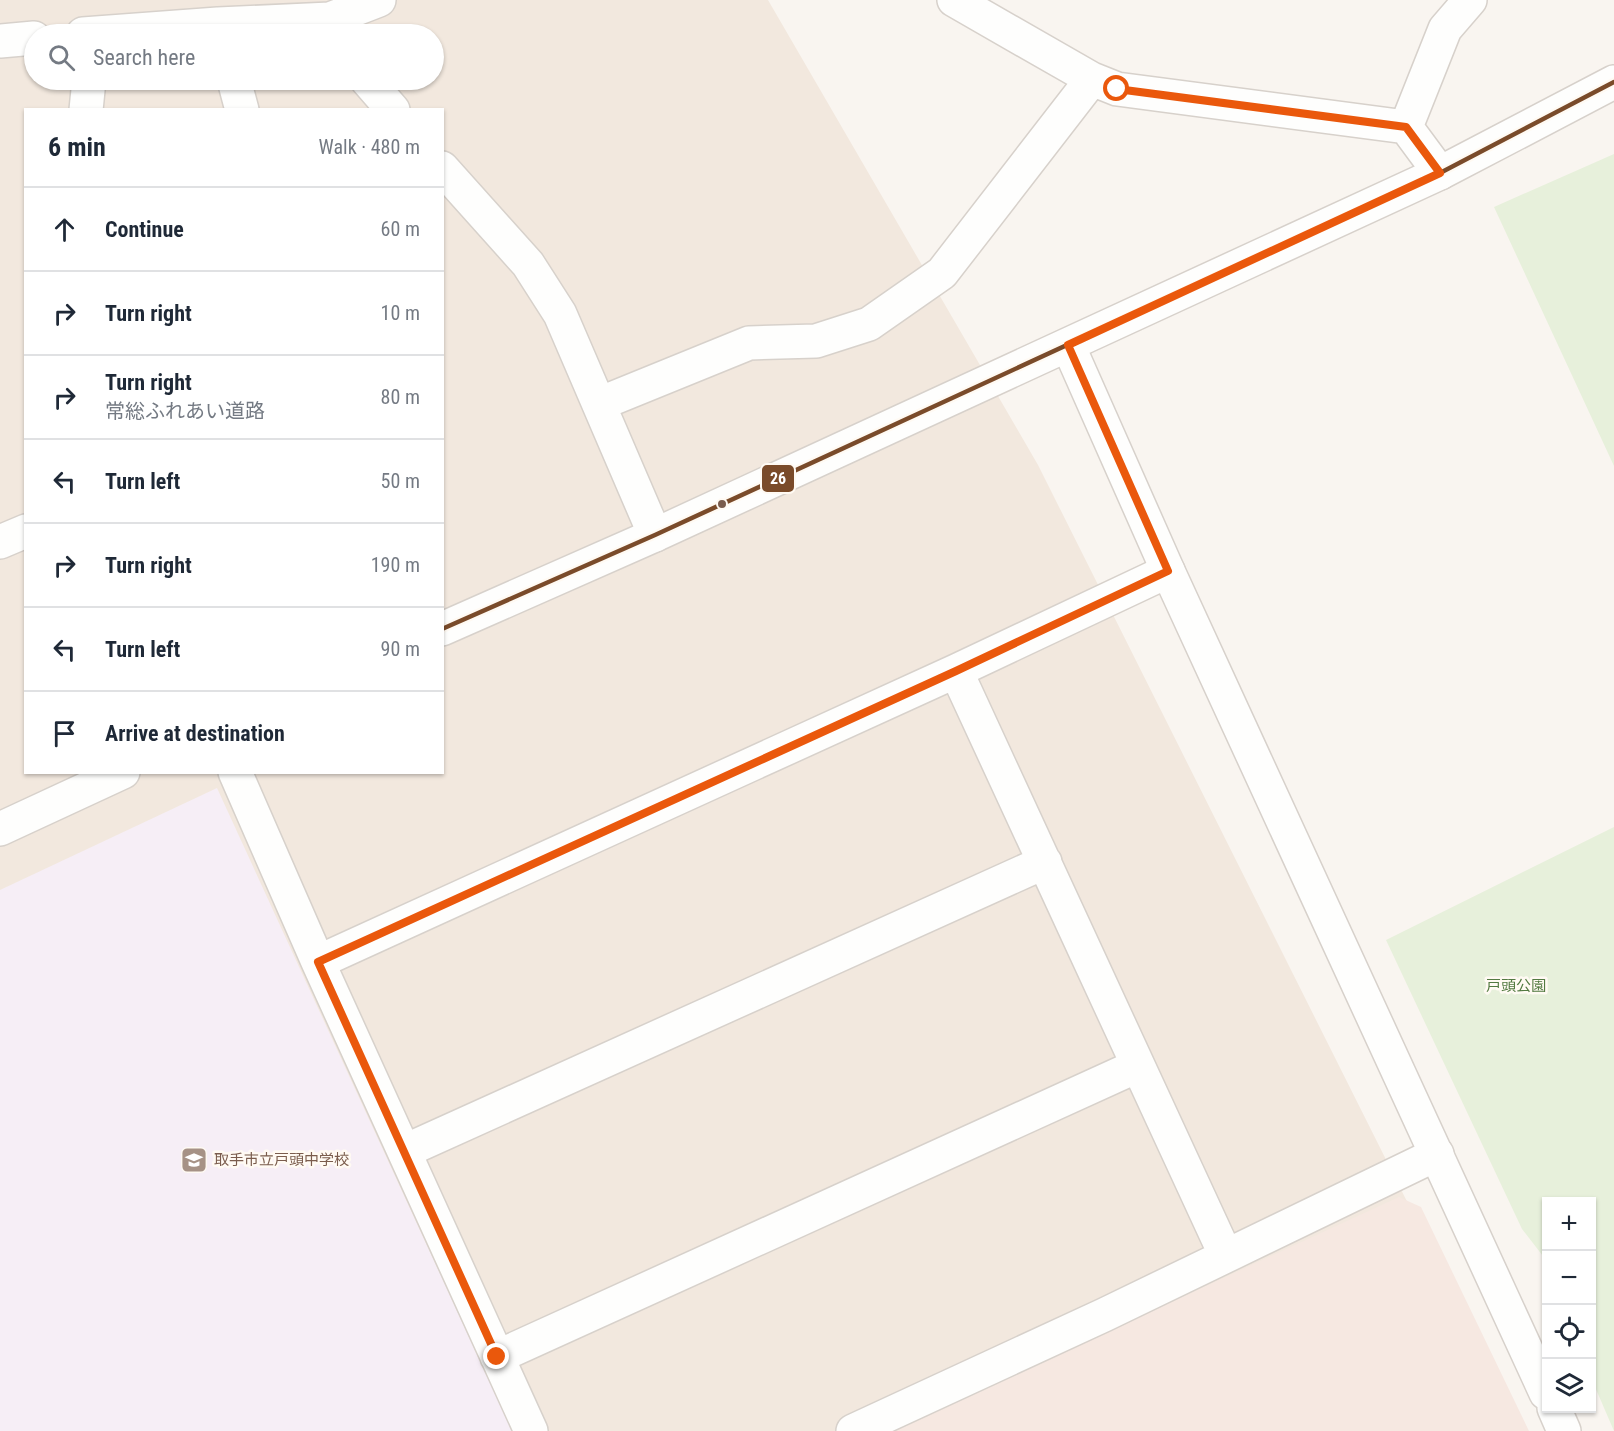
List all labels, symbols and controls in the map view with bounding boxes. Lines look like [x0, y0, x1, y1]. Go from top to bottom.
search box [24, 24, 444, 90]
icon: search [45, 41, 78, 74]
text: Search here [93, 45, 195, 70]
route start [1103, 75, 1129, 101]
text: 6 min [48, 132, 106, 162]
text: Walk · 480 m [319, 135, 420, 159]
icon: ahead [48, 213, 81, 246]
text: Continue [105, 217, 184, 242]
text: 60 m [381, 217, 420, 241]
icon: right [48, 297, 81, 330]
text: Turn right [105, 301, 192, 326]
text: 10 m [381, 301, 420, 325]
text: Turn right [105, 370, 192, 395]
icon: right [48, 381, 81, 414]
text: 80 m [381, 385, 420, 409]
text: 常総ふれあい道路 [105, 399, 265, 423]
line badge: 26 [761, 464, 795, 493]
icon: left [48, 465, 81, 498]
text: Turn left [105, 469, 180, 494]
text: 50 m [381, 469, 420, 493]
text: 26 [770, 469, 786, 488]
unlabelled marker [716, 498, 728, 510]
icon: right [48, 549, 81, 582]
text: Turn right [105, 553, 192, 578]
text: 190 m [371, 553, 420, 577]
icon: left [48, 633, 81, 666]
text: Turn left [105, 637, 180, 662]
text: 90 m [381, 637, 420, 661]
icon: arrive [48, 717, 81, 750]
text: Arrive at destination [105, 721, 285, 746]
park label: 戸頭公園 [1486, 977, 1546, 995]
school or university icon: 取手市立戸頭中学校 [179, 1145, 209, 1175]
place label: 取手市立戸頭中学校 [214, 1151, 349, 1169]
map controls [1542, 1197, 1596, 1413]
button: + [1542, 1197, 1596, 1251]
button: − [1542, 1251, 1596, 1305]
button: locate [1542, 1305, 1596, 1359]
route end [483, 1343, 509, 1369]
button: layers [1542, 1359, 1596, 1413]

